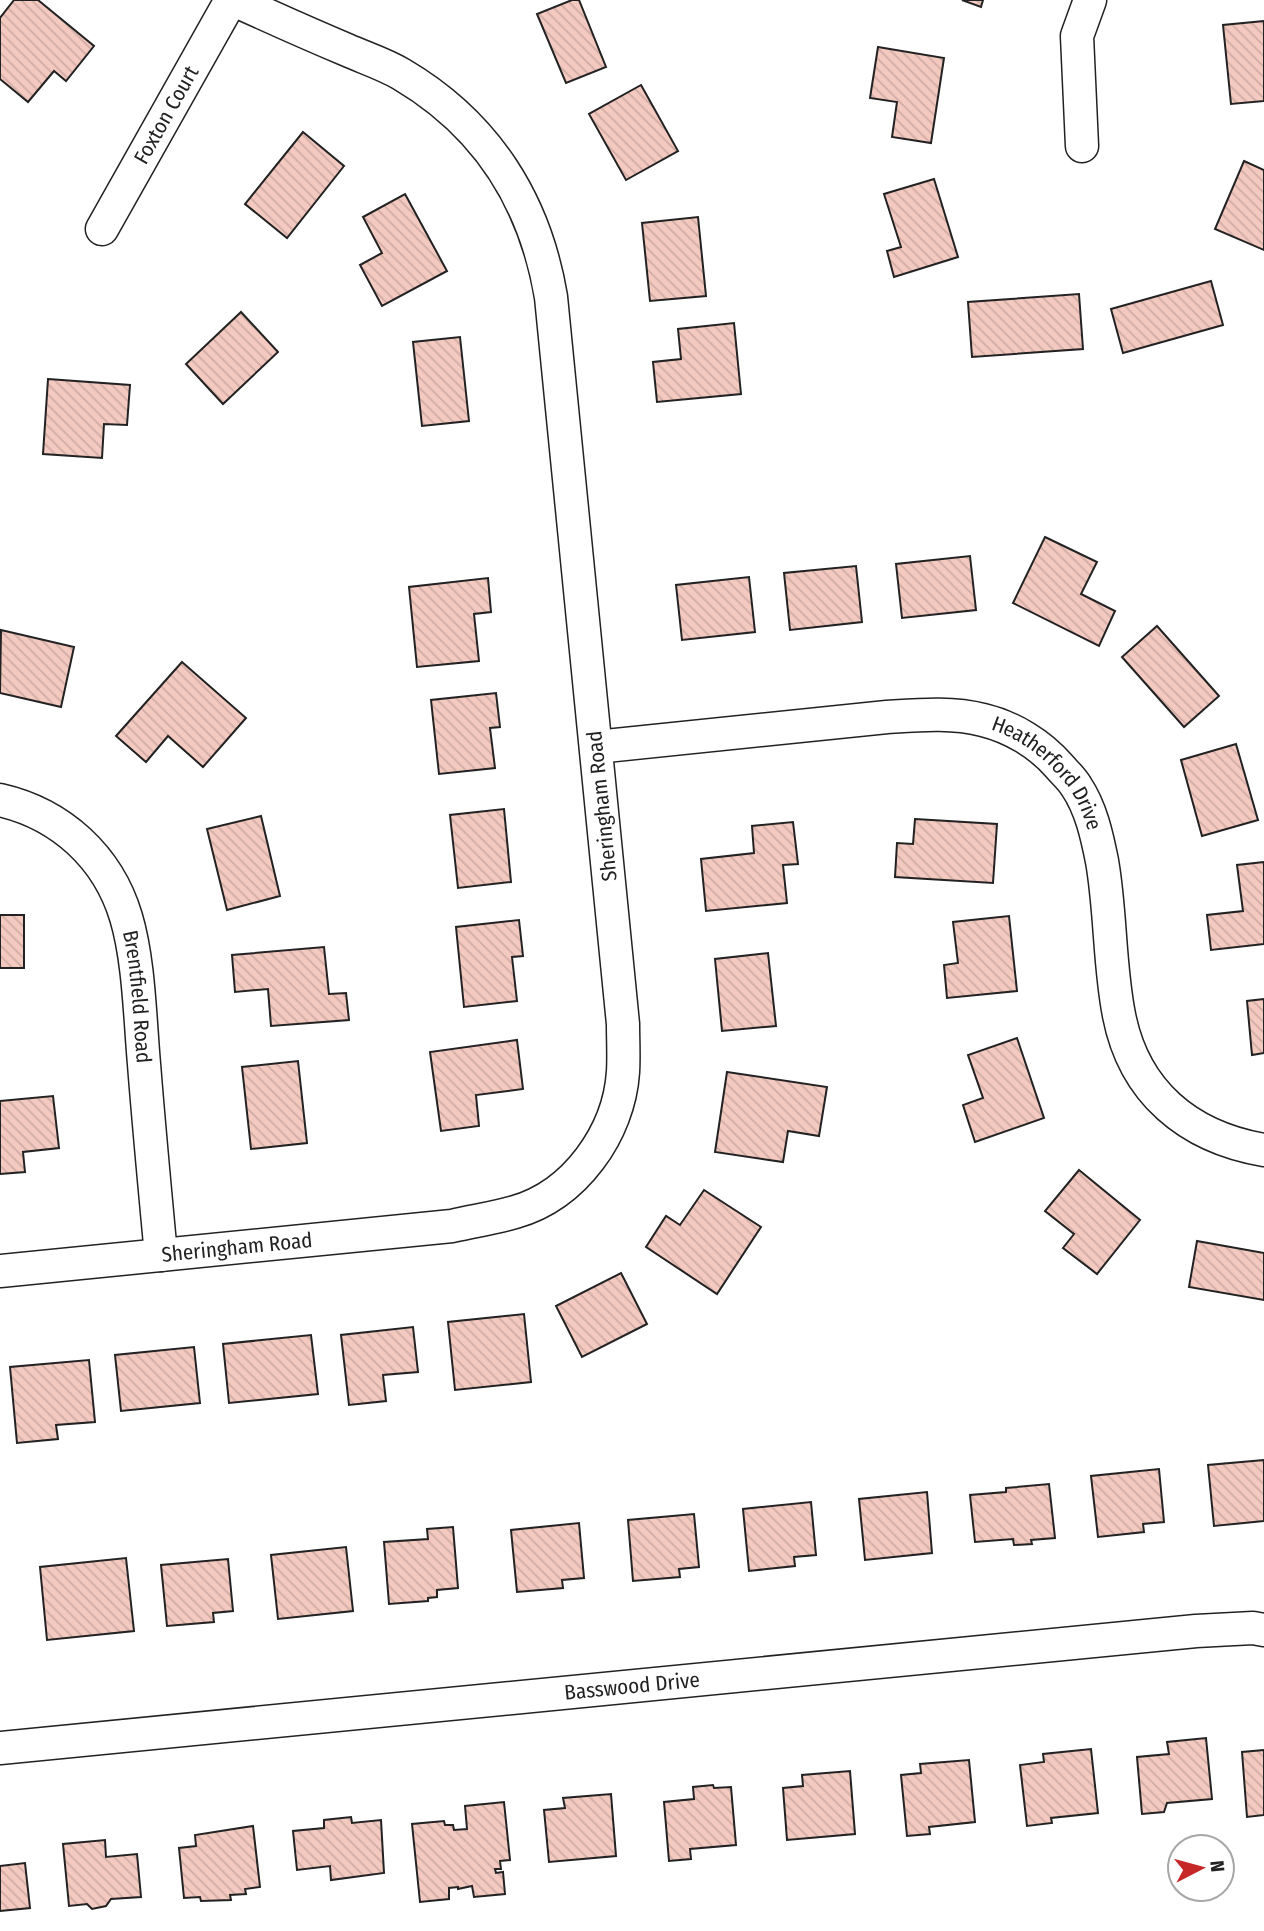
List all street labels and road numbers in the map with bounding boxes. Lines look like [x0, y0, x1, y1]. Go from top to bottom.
street label: Foxton Court [128, 61, 204, 169]
street label: Heatherford Drive [988, 710, 1107, 833]
street label: Sheringham Road [581, 729, 623, 883]
street label: Brentfield Road [117, 928, 157, 1064]
street label: Sheringham Road [160, 1227, 313, 1268]
street label: Basswood Drive [563, 1667, 701, 1706]

